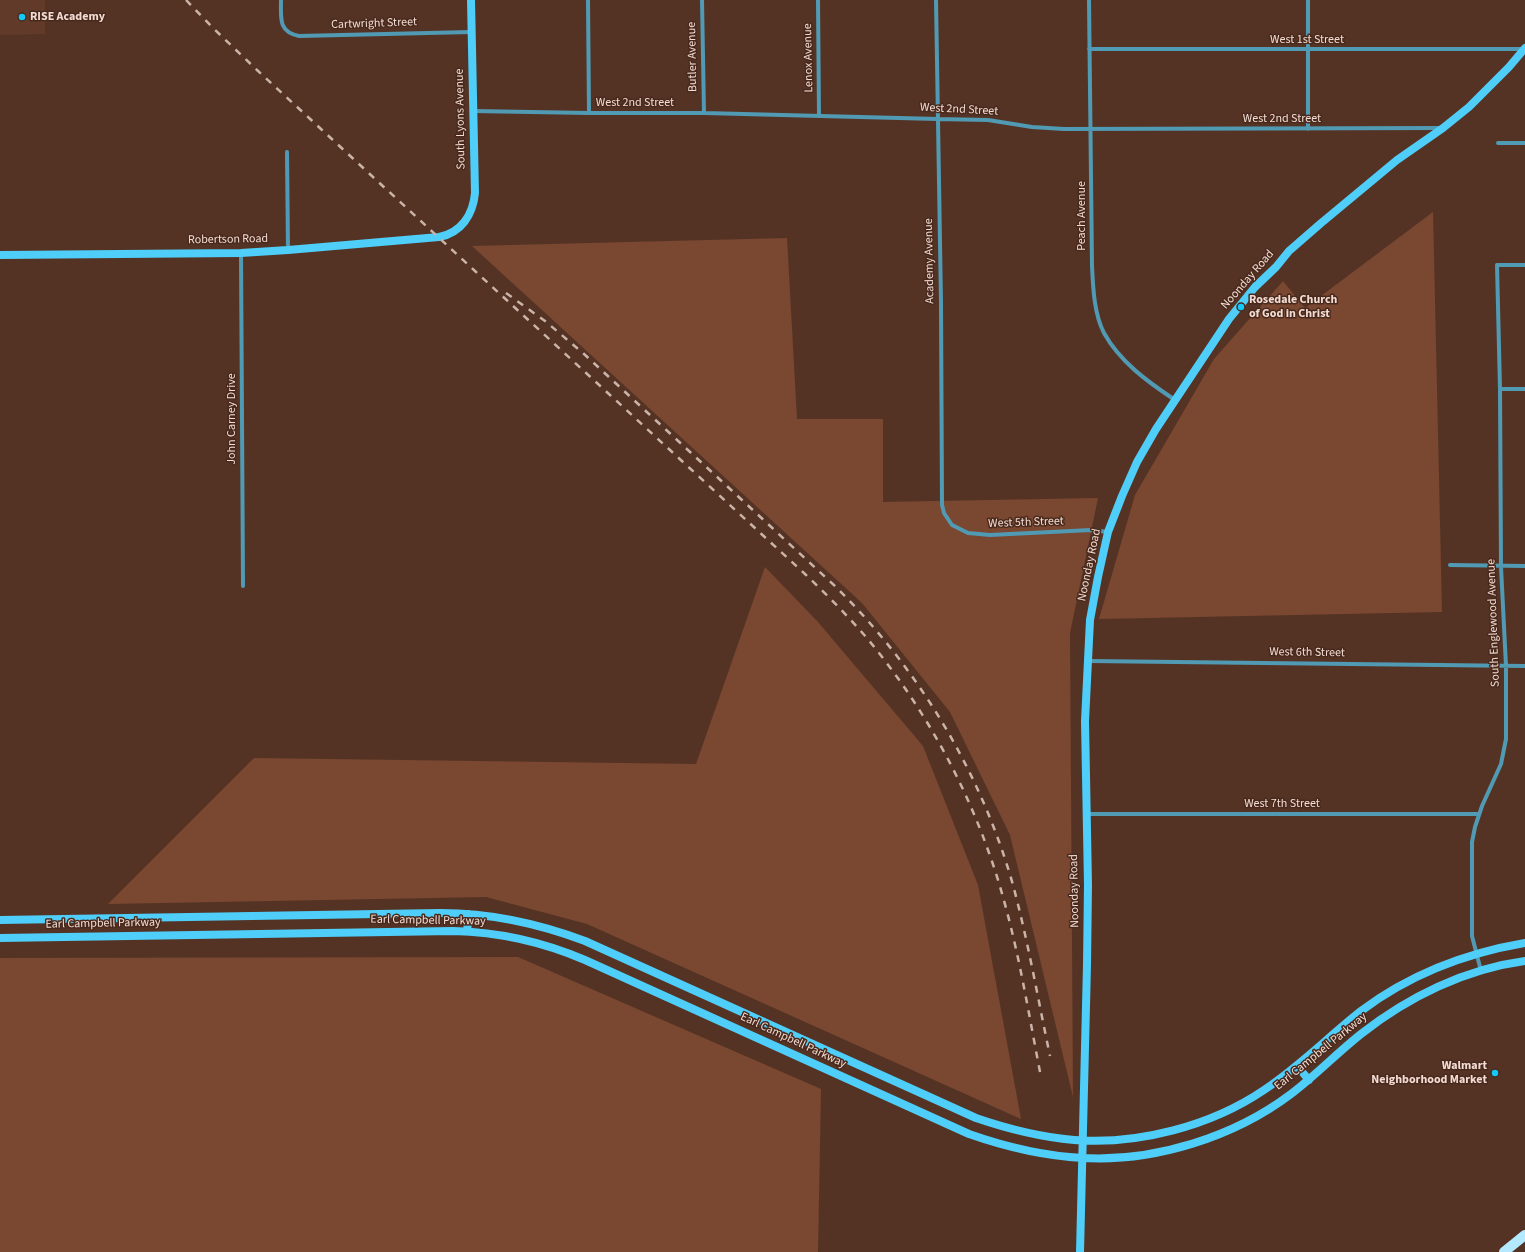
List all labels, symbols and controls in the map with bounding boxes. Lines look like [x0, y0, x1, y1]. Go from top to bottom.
place label: RISE Academy [30, 10, 105, 24]
marker: RISE Academy [17, 12, 27, 22]
street label: Cartwright Street [331, 15, 417, 33]
street label: Butler Avenue [685, 22, 701, 92]
street label: Lenox Avenue [801, 23, 817, 93]
street label: West 1st Street [1270, 33, 1344, 47]
street label: South Lyons Avenue [453, 68, 469, 170]
street label: West 2nd Street [596, 96, 674, 110]
street label: West 2nd Street [920, 101, 998, 119]
street label: West 2nd Street [1243, 112, 1321, 126]
street label: Peach Avenue [1075, 181, 1089, 251]
street label: Academy Avenue [922, 218, 938, 304]
street label: Robertson Road [188, 232, 268, 248]
street label: Noonday Road [1218, 247, 1278, 313]
place label: Rosedale Church of God in Christ [1249, 293, 1337, 321]
marker: Rosedale Church of God in Christ [1236, 302, 1246, 312]
street label: John Carney Drive [225, 373, 239, 465]
street label: West 5th Street [988, 514, 1064, 532]
street label: Noonday Road [1075, 527, 1105, 603]
street label: South Englewood Avenue [1485, 559, 1503, 687]
street label: West 6th Street [1269, 645, 1345, 661]
street label: West 7th Street [1244, 797, 1320, 811]
street label: Noonday Road [1067, 854, 1083, 928]
street label: Earl Campbell Parkway [370, 913, 486, 929]
street label: Earl Campbell Parkway [45, 916, 161, 932]
street label: Earl Campbell Parkway [738, 1010, 848, 1072]
street label: Earl Campbell Parkway [1272, 1010, 1370, 1094]
place label: Walmart Neighborhood Market [1371, 1059, 1487, 1087]
marker: Walmart Neighborhood Market [1490, 1068, 1500, 1078]

